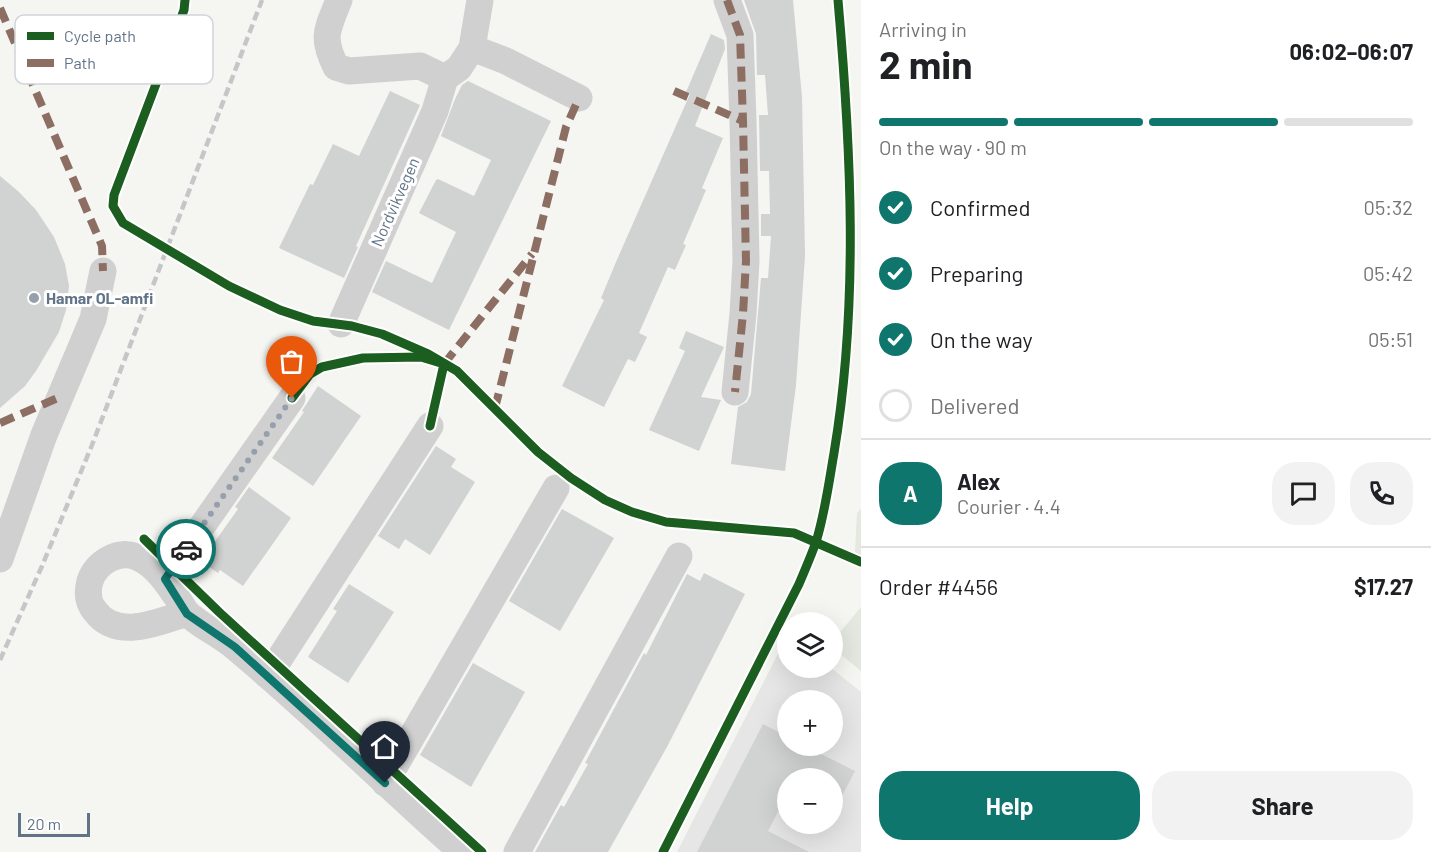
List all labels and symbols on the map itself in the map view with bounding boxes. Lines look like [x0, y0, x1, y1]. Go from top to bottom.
legend [15, 15, 213, 84]
text: Cycle path [64, 26, 136, 45]
text: Path [64, 53, 96, 72]
street label: Nordvikvegen [366, 154, 423, 249]
place label: Hamar OL-amfi [46, 288, 153, 307]
marker: Hamar OL-amfi [27, 291, 41, 305]
pin [266, 336, 317, 398]
courier [156, 519, 216, 579]
pin [359, 721, 410, 783]
scale bar [18, 810, 90, 838]

